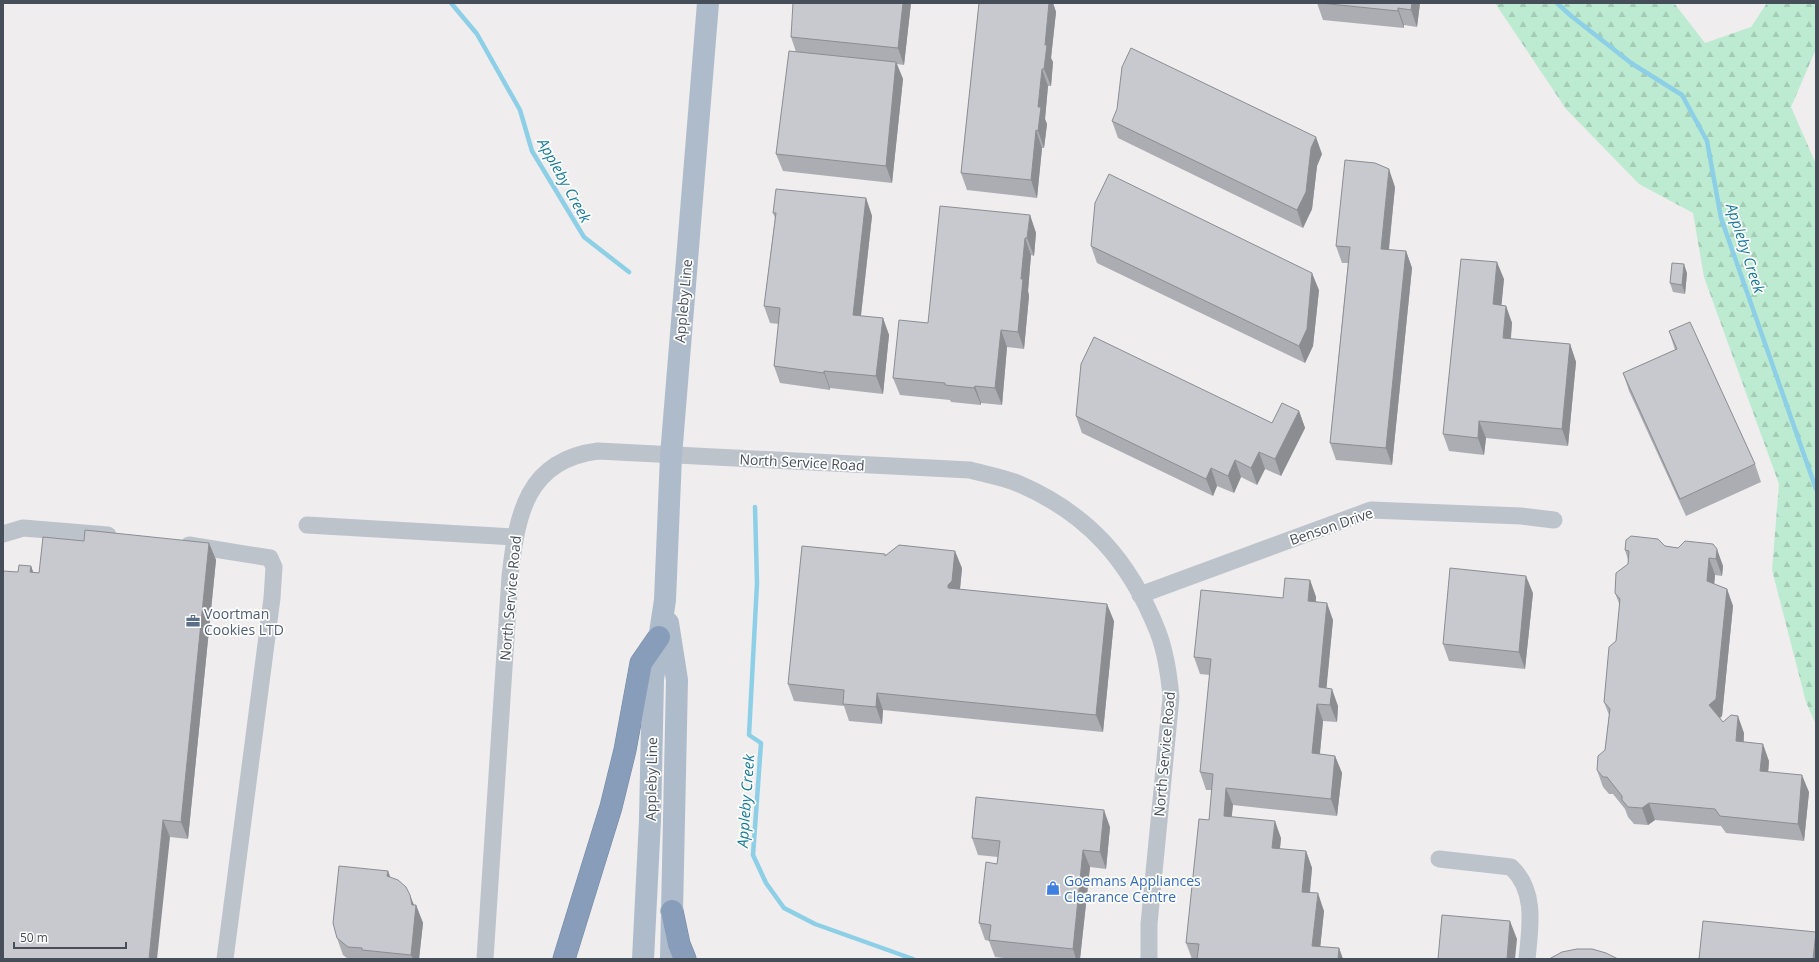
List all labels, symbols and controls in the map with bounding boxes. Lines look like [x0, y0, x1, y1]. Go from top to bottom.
water label: Appleby Creek [533, 133, 597, 226]
water label: Appleby Creek [1722, 200, 1770, 296]
street label: Appleby Line [670, 258, 696, 344]
street label: North Service Road [739, 449, 865, 475]
street label: Benson Drive [1287, 503, 1375, 549]
street label: North Service Road [495, 535, 525, 661]
place label: Voortman Cookies LTD [204, 604, 284, 639]
office icon: Voortman Cookies LTD [185, 613, 201, 629]
street label: North Service Road [1149, 691, 1179, 817]
street label: Appleby Line [641, 737, 661, 821]
water label: Appleby Creek [732, 753, 758, 849]
place label: Goemans Appliances Clearance Centre [1064, 871, 1201, 906]
shop icon: Goemans Appliances Clearance Centre [1045, 880, 1061, 896]
scale bar [14, 924, 126, 950]
text: 50 m [20, 929, 48, 946]

